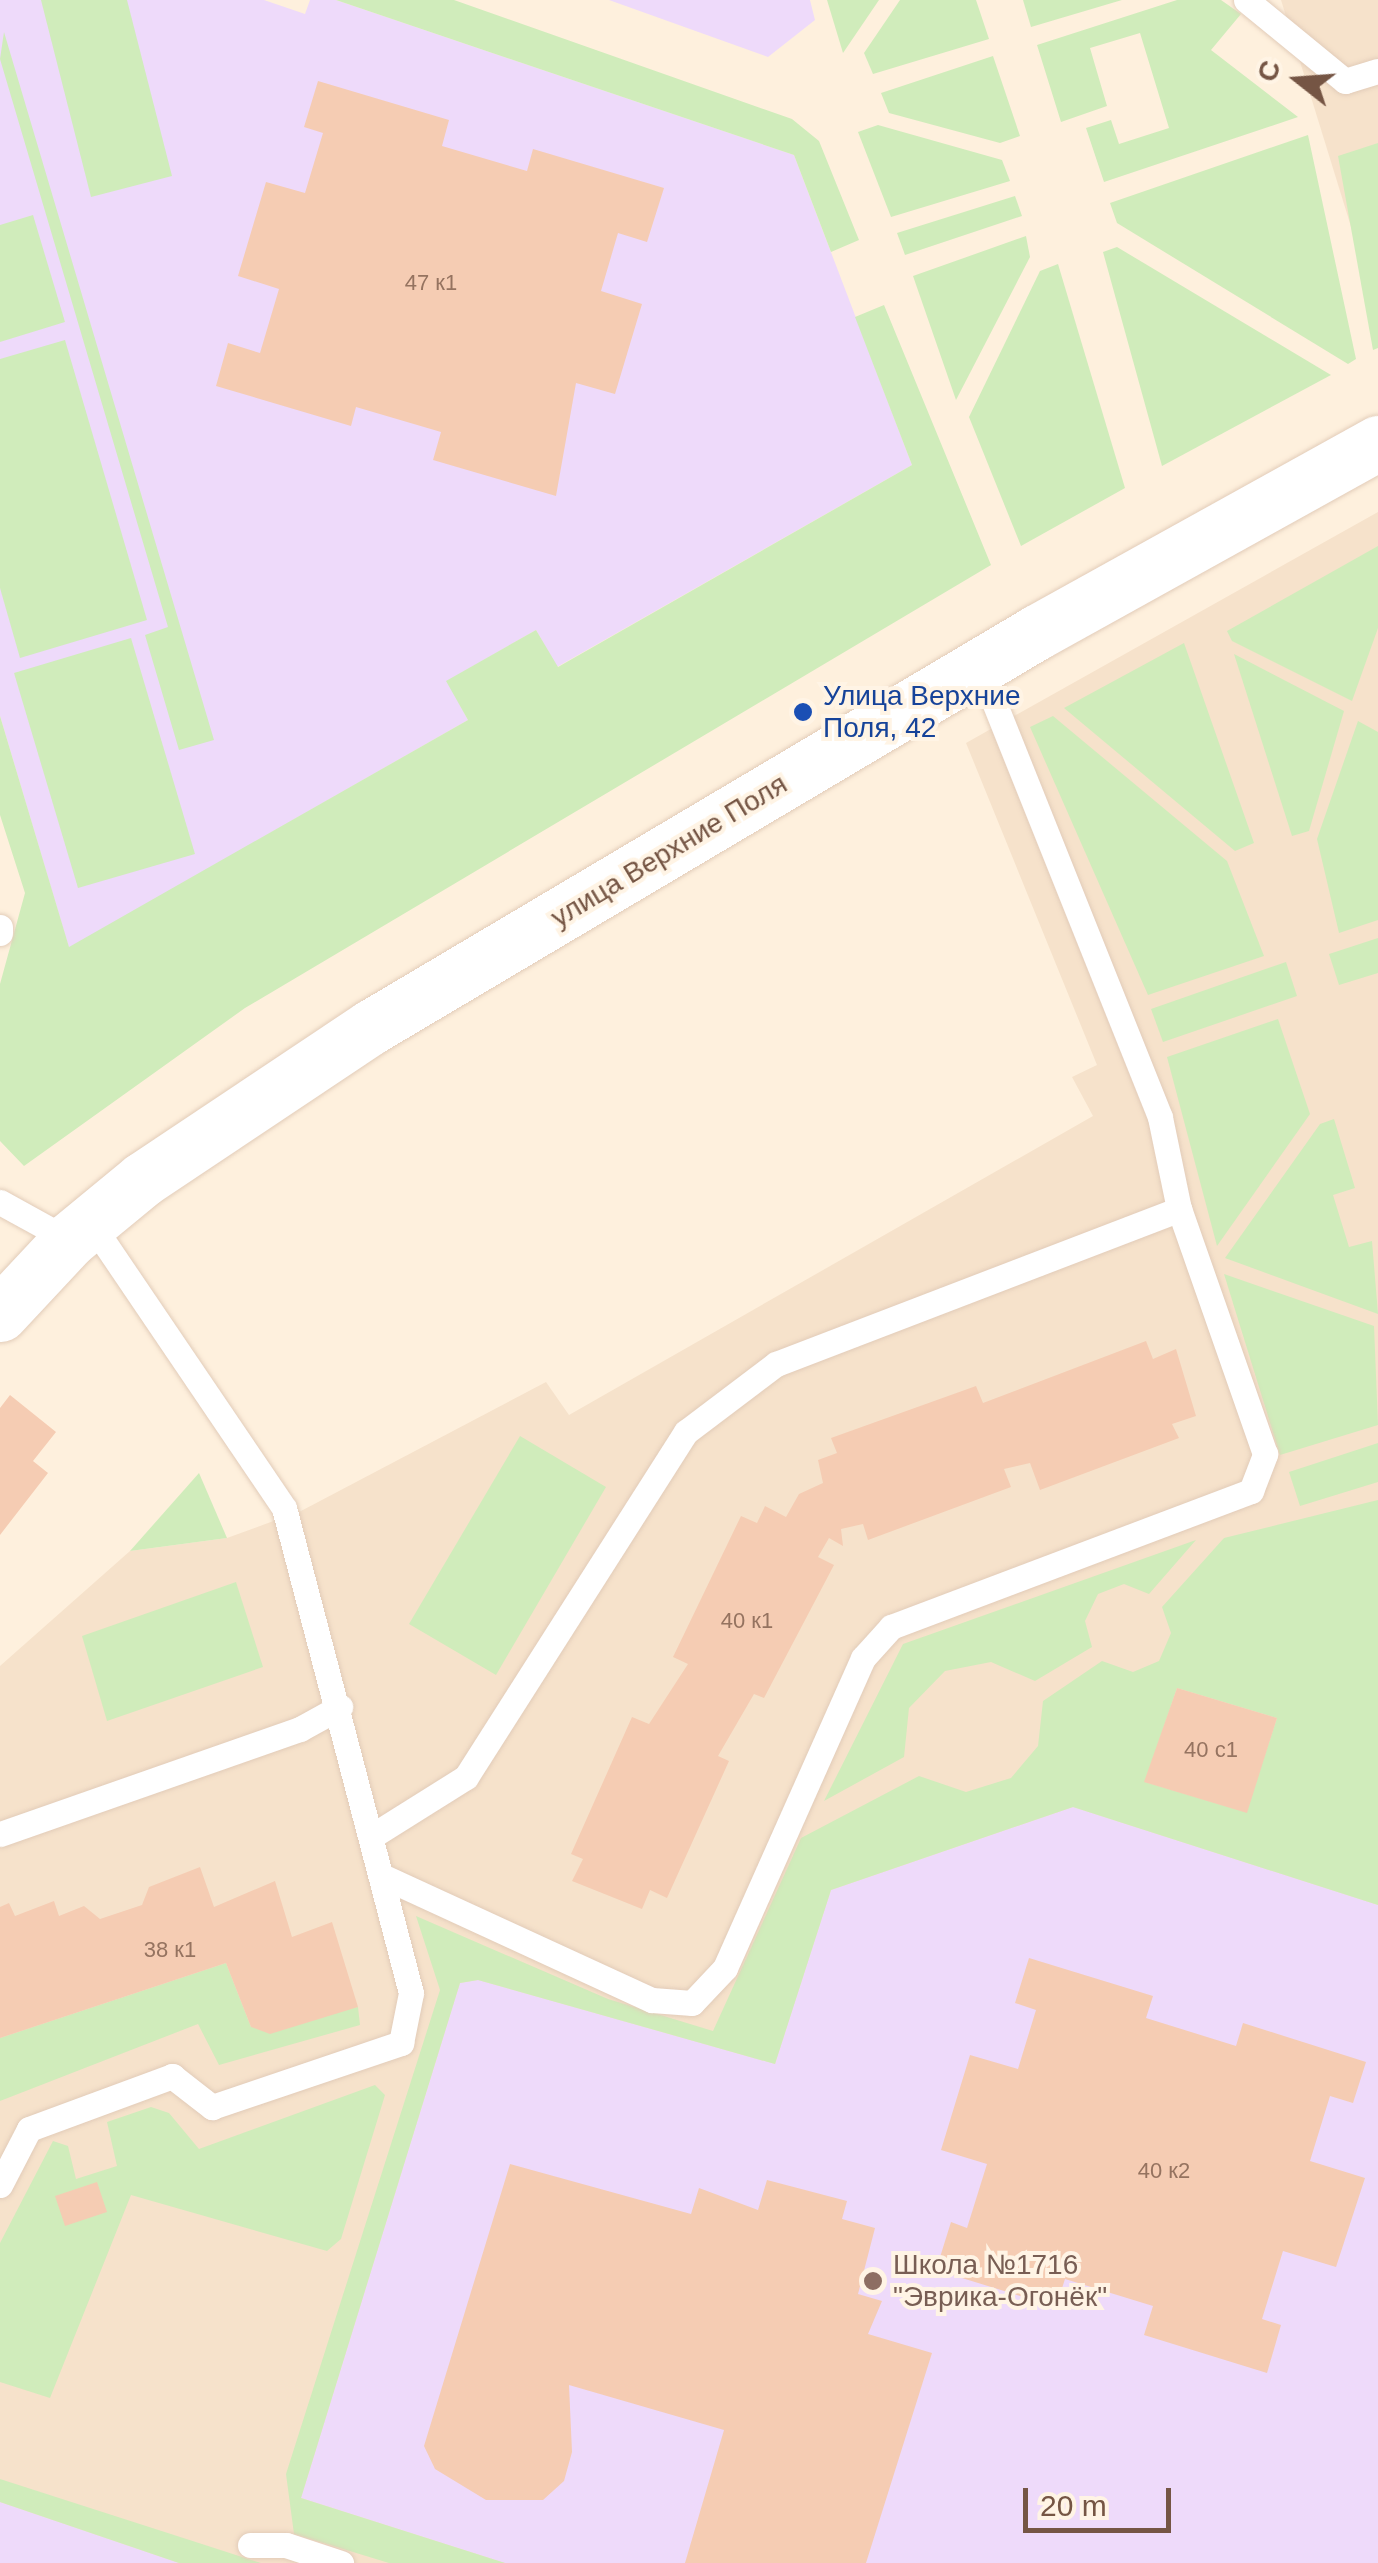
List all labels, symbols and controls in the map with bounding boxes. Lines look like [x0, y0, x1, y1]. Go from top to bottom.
north arrow [1248, 30, 1348, 130]
text: С [1251, 57, 1287, 85]
house number: 47 к1 [405, 270, 457, 296]
place label: Улица Верхние Поля, 42 [823, 679, 1020, 745]
marker: Улица Верхние Поля, 42 [792, 701, 814, 723]
street label: улица Верхние Поля [545, 767, 793, 935]
house number: 40 к1 [721, 1608, 773, 1634]
house number: 40 с1 [1184, 1737, 1238, 1763]
house number: 38 к1 [144, 1937, 196, 1963]
house number: 40 к2 [1138, 2158, 1190, 2184]
place label: Школа №1716 "Эврика-Огонёк" [893, 2248, 1107, 2314]
marker: Школа №1716 "Эврика-Огонёк" [862, 2270, 884, 2292]
scale bar [1028, 2468, 1176, 2530]
text: 20 m [1040, 2489, 1107, 2522]

